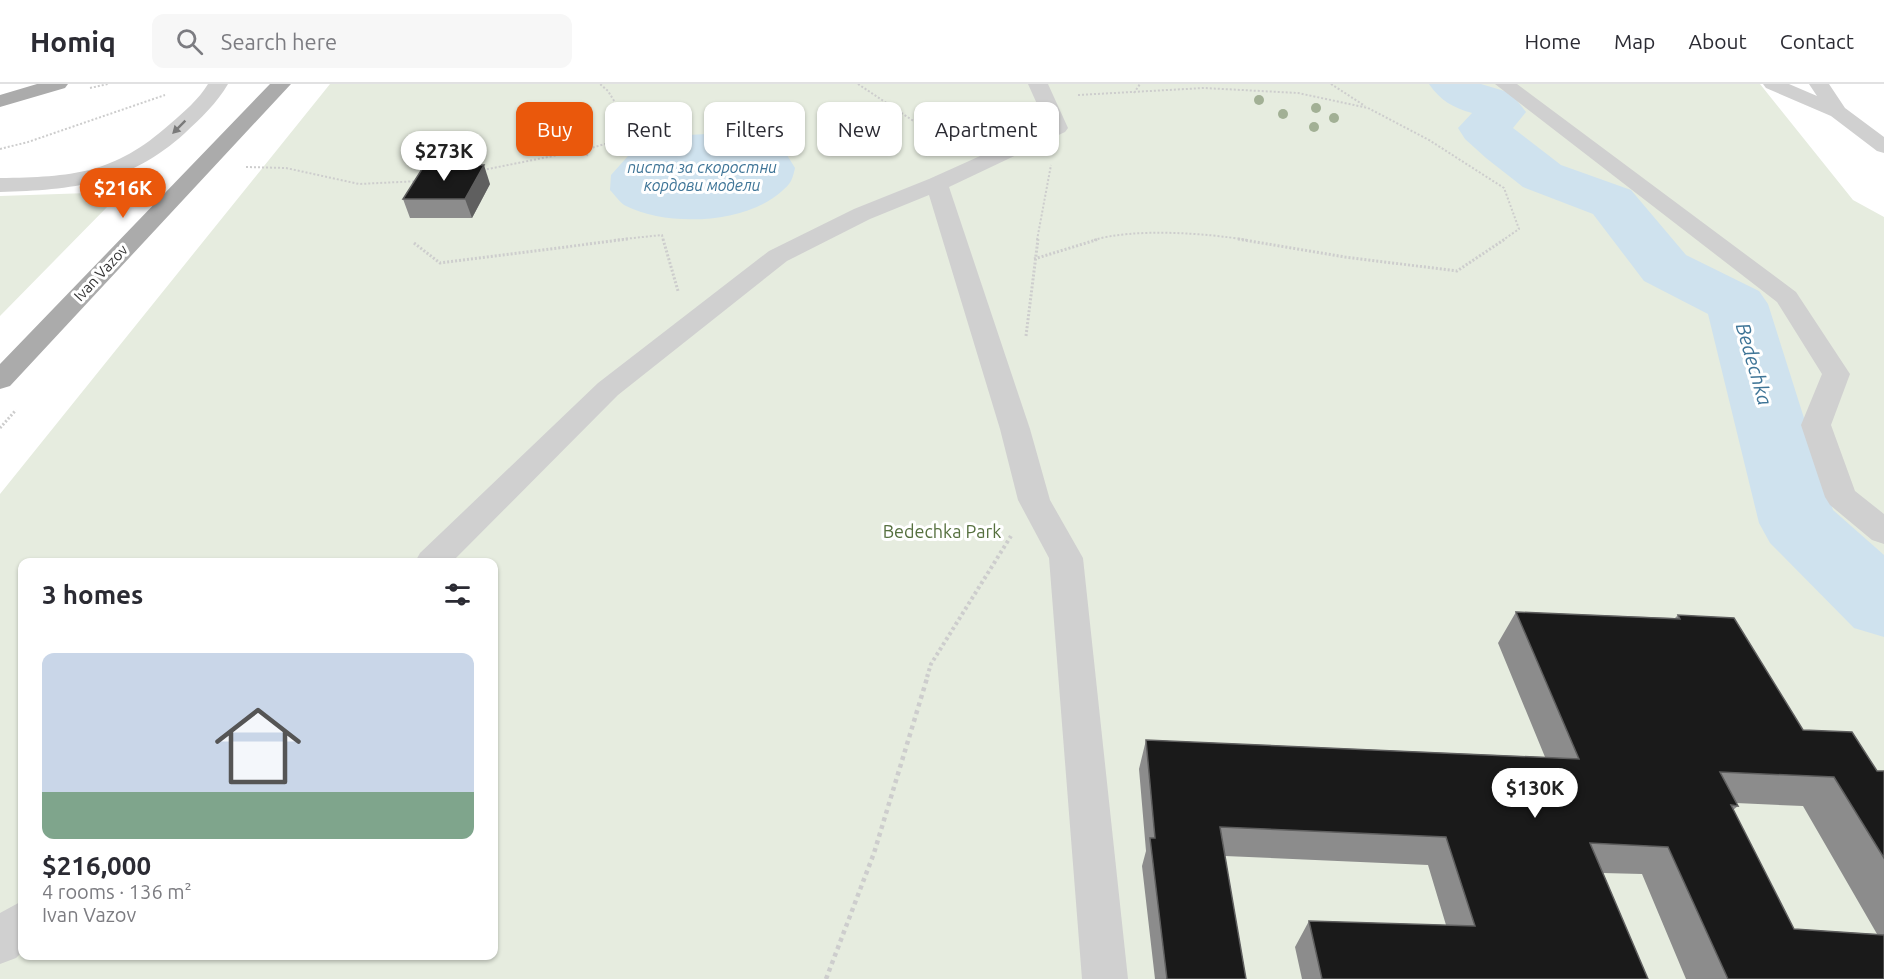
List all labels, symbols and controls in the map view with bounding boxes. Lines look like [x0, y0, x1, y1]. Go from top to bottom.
search box [152, 14, 572, 68]
icon: search [173, 25, 206, 58]
text: Homiq [30, 26, 116, 57]
text: Search here [221, 29, 337, 54]
text: Home [1524, 29, 1581, 53]
text: Map [1614, 29, 1655, 53]
text: About [1688, 29, 1747, 53]
text: Contact [1780, 29, 1854, 53]
chip: Buy [516, 102, 593, 156]
chip: Rent [605, 102, 692, 156]
chip: Filters [704, 102, 805, 156]
chip: New [817, 102, 902, 156]
chip: Apartment [914, 102, 1059, 156]
one-way arrow [172, 120, 186, 135]
pin: $273K [402, 131, 486, 182]
text: $273K [415, 139, 473, 162]
water label: писта за скоростни кордови модели [627, 158, 777, 194]
pin: $216K [81, 168, 165, 219]
text: $216K [94, 176, 152, 199]
street label: Ivan Vazov [70, 241, 131, 304]
water label: Bedechka [1732, 320, 1777, 408]
park label: Bedechka Park [883, 521, 1001, 541]
icon: filters [441, 578, 474, 611]
text: 3 homes [42, 580, 143, 609]
icon: home [204, 692, 312, 800]
pin: $130K [1493, 768, 1577, 819]
text: $130K [1506, 776, 1564, 799]
text: $216,000 [42, 851, 151, 880]
text: 4 rooms · 136 m² [42, 880, 192, 903]
text: Ivan Vazov [42, 903, 136, 926]

